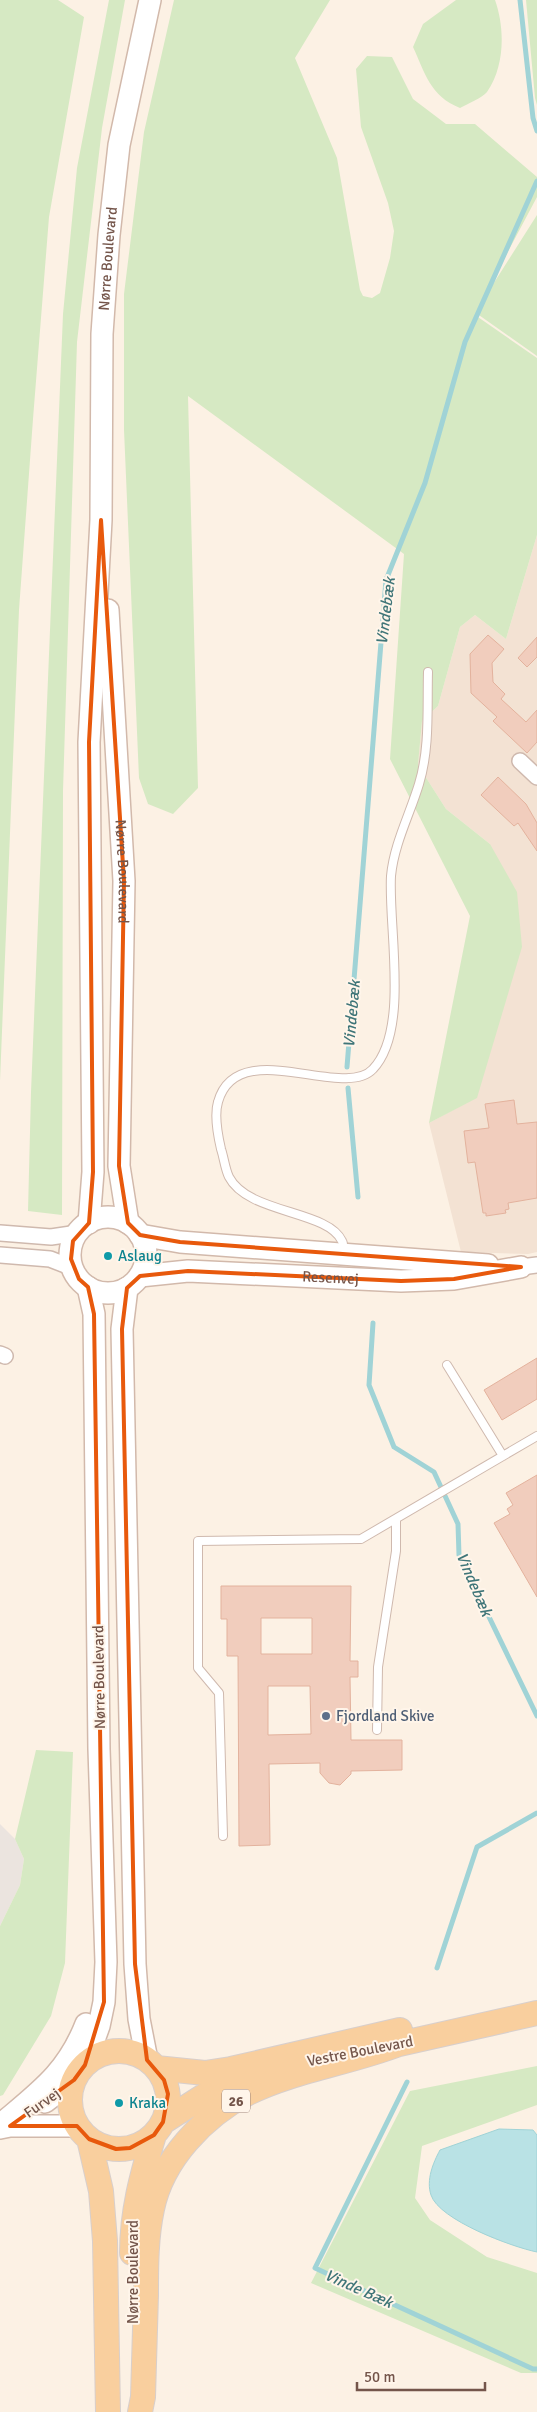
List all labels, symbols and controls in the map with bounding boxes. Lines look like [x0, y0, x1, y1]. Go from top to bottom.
street label: Nørre Boulevard [95, 206, 121, 311]
water label: Vindebæk [372, 574, 400, 646]
street label: Nørre Boulevard [111, 819, 133, 924]
water label: Vindebæk [339, 978, 365, 1049]
place label: Aslaug [118, 1247, 162, 1265]
marker: Aslaug [102, 1250, 114, 1262]
street label: Resenvej [302, 1267, 359, 1288]
water label: Vindebæk [452, 1549, 497, 1621]
street label: Nørre Boulevard [89, 1625, 109, 1729]
place label: Fjordland Skive [336, 1707, 434, 1725]
marker: Fjordland Skive [320, 1710, 332, 1722]
street label: Vestre Boulevard [305, 2032, 415, 2070]
street label: Furvej [20, 2084, 64, 2122]
road number: 26 [222, 2090, 250, 2112]
place label: Kraka [129, 2094, 166, 2112]
marker: Kraka [113, 2097, 125, 2109]
street label: Nørre Boulevard [124, 2220, 142, 2324]
water label: Vinde Bæk [321, 2265, 398, 2314]
scale bar [357, 2360, 484, 2392]
text: 50 m [364, 2368, 395, 2386]

